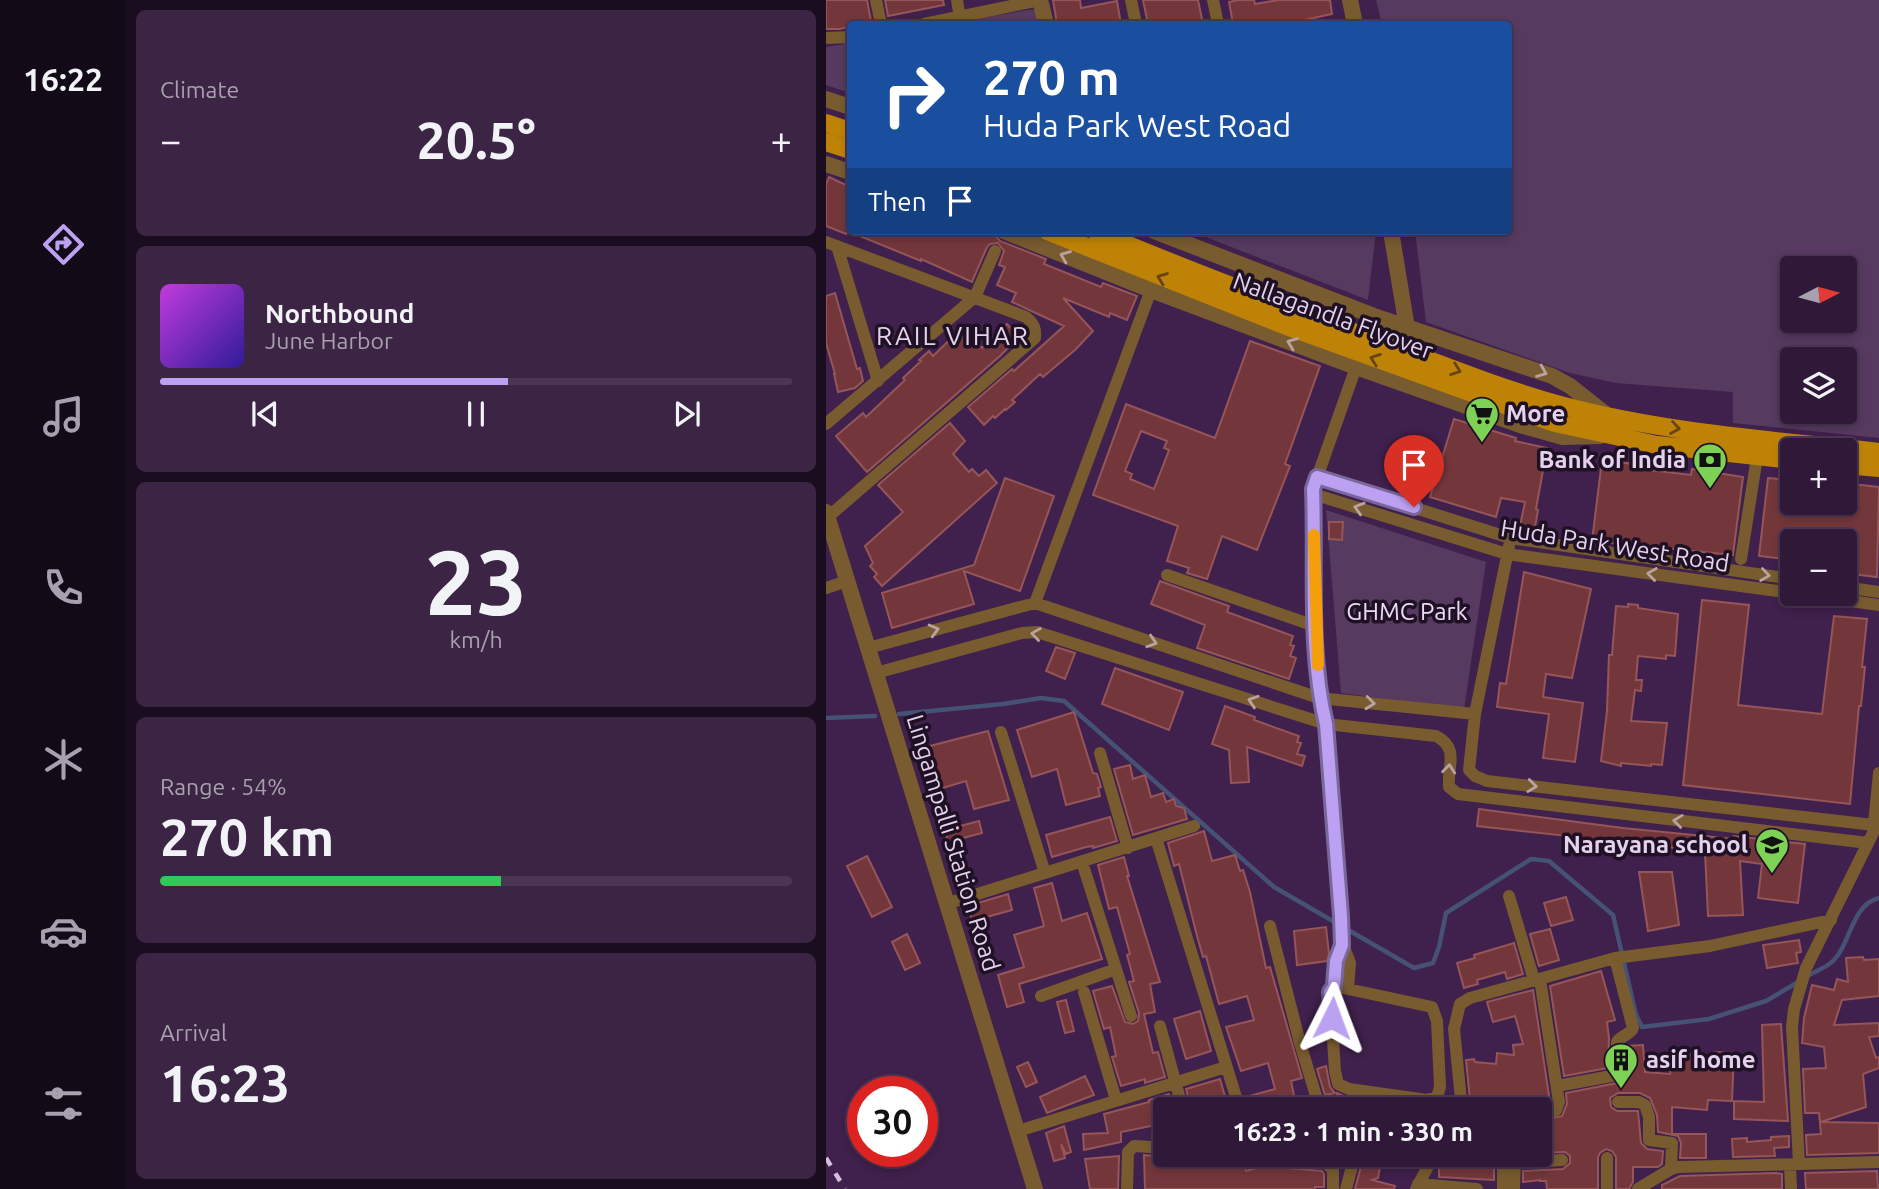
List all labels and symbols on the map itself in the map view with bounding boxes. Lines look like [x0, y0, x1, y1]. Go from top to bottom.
one-way arrow [1059, 250, 1071, 264]
north arrow [1780, 256, 1857, 332]
street label: Nallagandla Flyover [1229, 267, 1437, 364]
one-way arrow [1156, 272, 1168, 286]
district label: RAIL VIHAR [876, 321, 1030, 350]
one-way arrow [1286, 338, 1298, 352]
one-way arrow [1369, 353, 1381, 367]
one-way arrow [1450, 362, 1462, 376]
one-way arrow [1535, 364, 1547, 378]
supermarket icon: More [1463, 395, 1501, 444]
place label: More [1506, 400, 1565, 427]
one-way arrow [1670, 420, 1681, 435]
pin [1384, 435, 1444, 507]
bank icon: Bank of India [1691, 441, 1729, 490]
place label: Bank of India [1538, 446, 1686, 473]
one-way arrow [1353, 502, 1366, 516]
street label: Huda Park West Road [1499, 514, 1731, 577]
one-way arrow [1646, 566, 1657, 581]
one-way arrow [1760, 567, 1771, 582]
park label: GHMC Park [1346, 598, 1468, 625]
one-way arrow [928, 624, 940, 638]
one-way arrow [1030, 627, 1042, 642]
one-way arrow [1145, 634, 1157, 648]
one-way arrow [1247, 695, 1259, 709]
one-way arrow [1364, 696, 1376, 711]
street label: Lingampalli Station Road [902, 711, 1005, 974]
one-way arrow [1442, 763, 1457, 775]
one-way arrow [1526, 778, 1537, 793]
one-way arrow [1673, 813, 1684, 828]
school or university icon: Narayana school [1753, 826, 1791, 875]
place label: Narayana school [1563, 831, 1748, 858]
position arrow [1295, 981, 1369, 1055]
building icon: asif home [1602, 1041, 1640, 1090]
place label: asif home [1646, 1046, 1756, 1073]
speed limit sign: 30 [847, 1076, 938, 1167]

